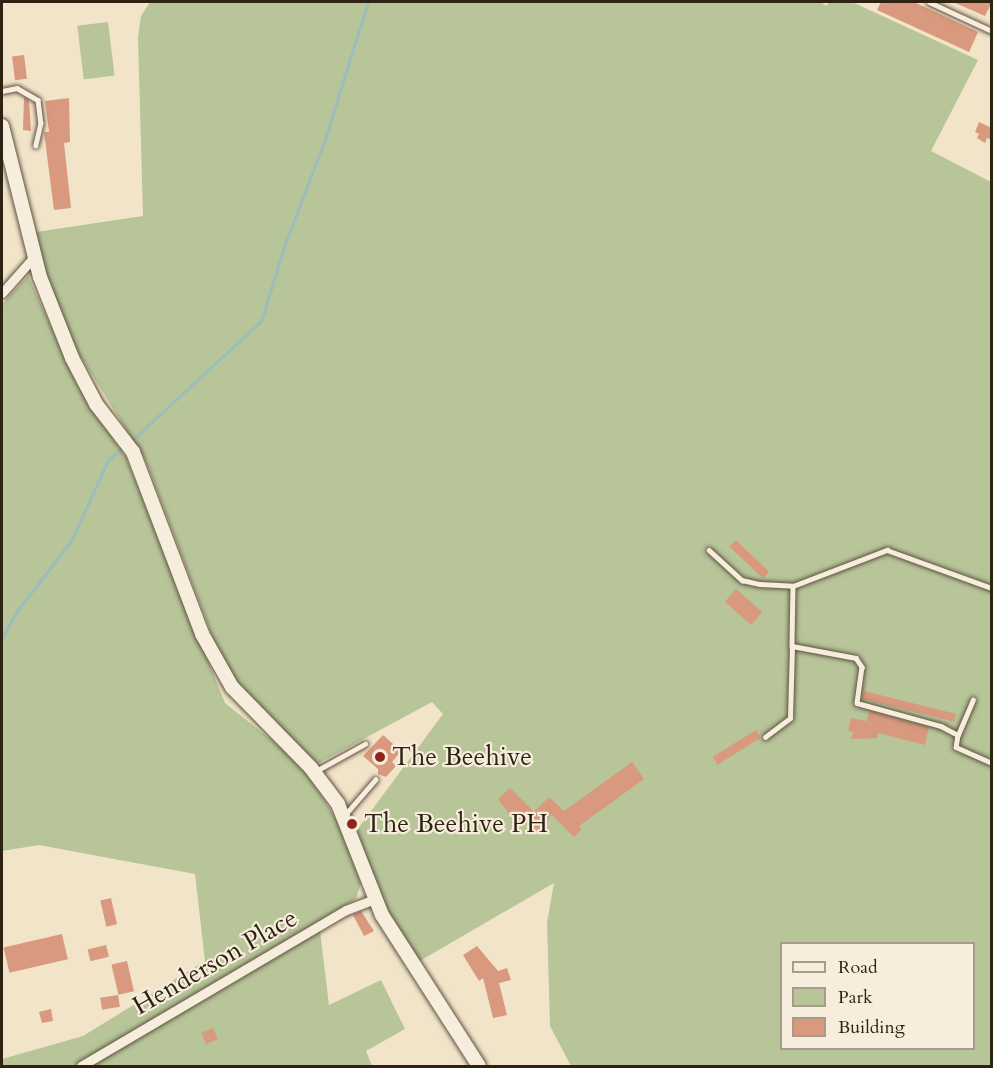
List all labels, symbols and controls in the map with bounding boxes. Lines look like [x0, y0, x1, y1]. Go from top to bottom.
place label: The Beehive [392, 741, 532, 773]
marker: The Beehive [373, 750, 387, 764]
place label: The Beehive PH [364, 808, 548, 840]
marker: The Beehive PH [345, 817, 359, 831]
street label: Henderson Place [127, 902, 303, 1022]
legend [780, 942, 975, 1050]
text: Road [838, 955, 878, 980]
text: Park [838, 985, 873, 1010]
text: Building [838, 1015, 905, 1040]

